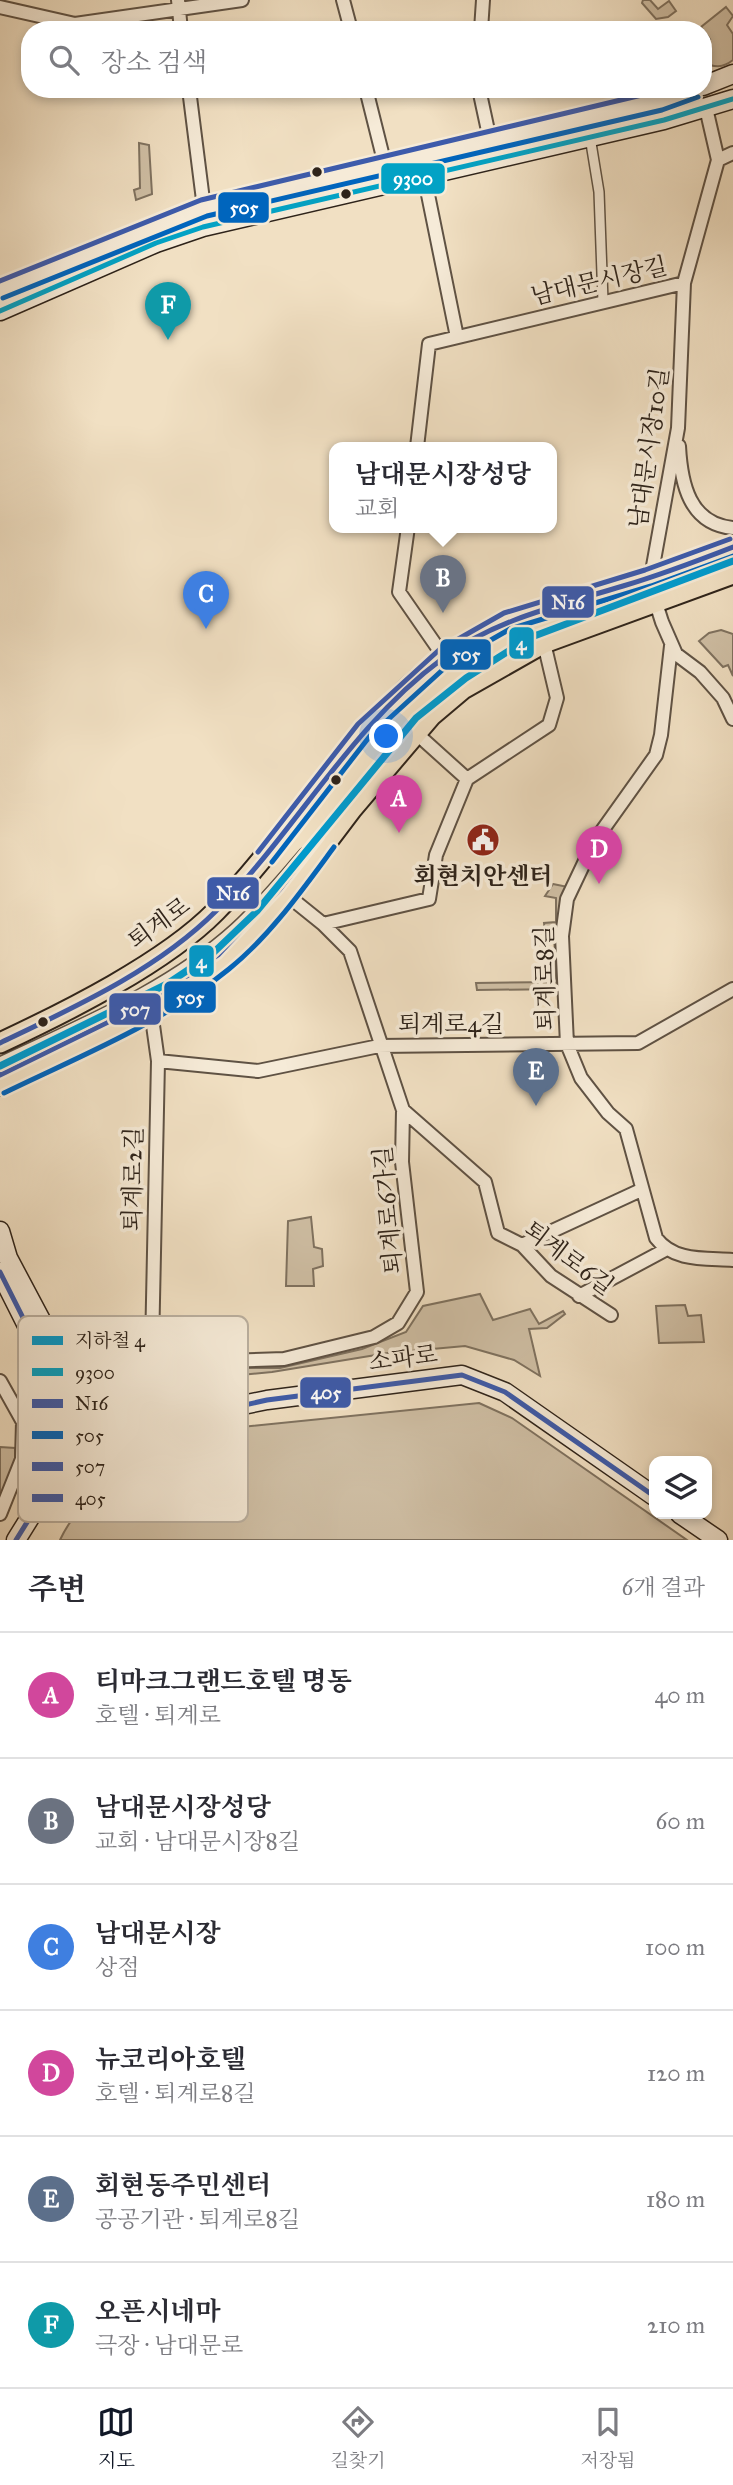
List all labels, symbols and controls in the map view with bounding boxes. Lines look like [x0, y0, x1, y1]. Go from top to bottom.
search box [21, 21, 712, 98]
icon: search [45, 41, 83, 79]
text: 장소 검색 [101, 46, 207, 78]
line badge: 9300 [380, 162, 446, 195]
unlabelled marker [310, 165, 324, 179]
text: 9300 [393, 167, 433, 191]
unlabelled marker [339, 187, 353, 201]
line badge: 505 [217, 191, 270, 224]
text: 505 [230, 196, 259, 219]
street label: 남대문시장길 [528, 251, 670, 311]
pin: F [145, 282, 191, 340]
street label: 남대문시장10길 [623, 365, 675, 531]
popup [329, 442, 557, 533]
text: 남대문시장성당 [355, 458, 531, 490]
text: 교회 [355, 494, 400, 522]
pin: B [420, 555, 466, 613]
pin: C [183, 571, 229, 629]
line badge: N16 [541, 585, 595, 619]
text: N16 [551, 591, 586, 614]
line badge: 4 [508, 626, 535, 660]
text: 4 [516, 632, 528, 656]
line badge: 505 [439, 638, 492, 671]
text: 505 [452, 643, 481, 666]
your location [369, 719, 403, 753]
unlabelled marker [329, 773, 343, 787]
pin: A [376, 775, 422, 833]
public building icon: 회현치안센터 [464, 821, 502, 859]
pin: D [576, 826, 622, 884]
place label: 회현치안센터 [413, 861, 553, 891]
line badge: N16 [206, 876, 260, 910]
text: N16 [216, 882, 251, 905]
street label: 퇴계로 [122, 890, 196, 956]
street label: 퇴계로8길 [529, 925, 561, 1031]
line badge: 4 [188, 944, 215, 978]
text: 4 [196, 950, 208, 974]
line badge: 505 [163, 980, 217, 1014]
text: 505 [176, 986, 205, 1009]
line badge: 507 [108, 992, 162, 1026]
text: 507 [120, 998, 150, 1021]
street label: 퇴계로4길 [398, 1009, 504, 1039]
unlabelled marker [36, 1015, 50, 1029]
pin: E [513, 1048, 559, 1106]
street label: 퇴계로2길 [117, 1126, 149, 1232]
street label: 퇴계로6가길 [367, 1145, 409, 1275]
street label: 퇴계로6길 [518, 1214, 620, 1302]
legend [18, 1316, 248, 1522]
text: 지하철 4 [75, 1329, 145, 1352]
street label: 소파로 [367, 1339, 439, 1377]
text: 9300 [75, 1361, 115, 1384]
line badge: 405 [299, 1376, 352, 1409]
text: 405 [311, 1381, 341, 1405]
text: N16 [75, 1392, 110, 1415]
text: 505 [75, 1424, 104, 1447]
text: 507 [75, 1455, 105, 1478]
map controls [649, 1456, 712, 1519]
button: layers [649, 1456, 712, 1519]
text: 405 [75, 1487, 106, 1510]
text: 주변 [28, 1571, 86, 1607]
text: 6개 결과 [622, 1573, 705, 1601]
text: 티마크그랜드호텔 명동 [95, 1665, 352, 1697]
text: A [43, 1681, 59, 1709]
text: 40 m [655, 1681, 705, 1709]
text: 호텔 · 퇴계로 [95, 1701, 221, 1729]
text: 남대문시장성당 [95, 1791, 271, 1823]
text: B [43, 1807, 59, 1835]
text: 60 m [656, 1807, 705, 1835]
text: 교회 · 남대문시장8길 [95, 1827, 300, 1855]
text: 남대문시장 [95, 1917, 221, 1949]
text: C [43, 1933, 59, 1961]
text: 100 m [645, 1933, 705, 1961]
text: 상점 [95, 1953, 139, 1981]
text: 뉴코리아호텔 [95, 2043, 246, 2075]
text: D [42, 2059, 60, 2087]
text: 120 m [647, 2059, 705, 2087]
text: 호텔 · 퇴계로8길 [95, 2079, 255, 2107]
text: 회현동주민센터 [95, 2169, 271, 2201]
text: E [43, 2185, 59, 2213]
text: 180 m [646, 2185, 705, 2213]
text: 공공기관 · 퇴계로8길 [95, 2205, 300, 2233]
text: 오픈시네마 [95, 2295, 221, 2327]
text: F [43, 2311, 59, 2339]
text: 210 m [647, 2311, 705, 2339]
text: 극장 · 남대문로 [95, 2331, 243, 2359]
tab: 지도 [97, 2403, 135, 2472]
tab: 길찾기 [330, 2403, 385, 2472]
tab: 저장됨 [580, 2403, 636, 2472]

